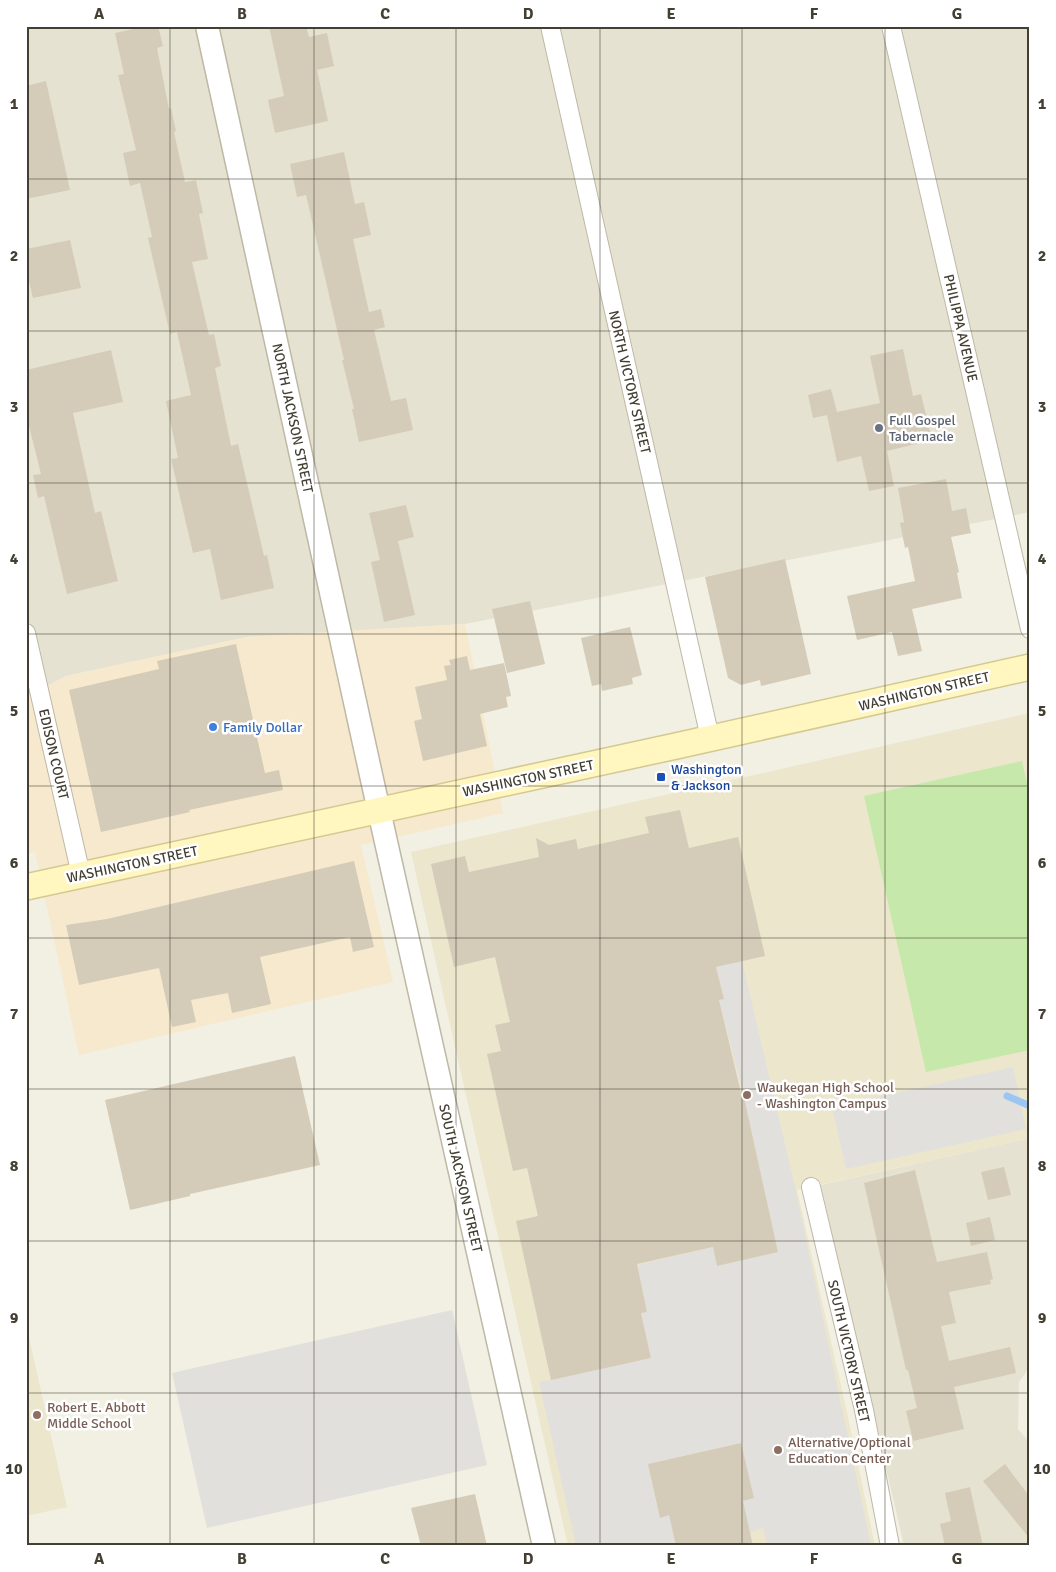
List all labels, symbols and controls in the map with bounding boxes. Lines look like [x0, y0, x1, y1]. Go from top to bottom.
text: A [94, 4, 105, 24]
text: B [237, 4, 247, 24]
text: C [380, 4, 390, 24]
text: D [523, 4, 534, 24]
text: E [666, 4, 676, 24]
text: F [810, 4, 819, 24]
text: G [952, 4, 962, 24]
text: 1 [10, 94, 19, 114]
text: 1 [1038, 94, 1047, 114]
text: 2 [10, 246, 18, 266]
text: 2 [1038, 246, 1046, 266]
street label: PHILIPPA AVENUE [940, 273, 981, 384]
street label: NORTH VICTORY STREET [605, 309, 654, 455]
street label: NORTH JACKSON STREET [268, 342, 317, 495]
text: 3 [10, 397, 18, 417]
text: 3 [1038, 397, 1046, 417]
place label: Full Gospel Tabernacle [889, 412, 956, 445]
marker: Full Gospel Tabernacle [873, 422, 885, 434]
text: 4 [10, 549, 19, 569]
text: 4 [1038, 549, 1047, 569]
street label: WASHINGTON STREET [857, 668, 991, 715]
text: 5 [10, 701, 18, 721]
text: 5 [1038, 701, 1046, 721]
street label: EDISON COURT [35, 707, 72, 801]
place label: Family Dollar [223, 719, 303, 736]
marker: Family Dollar [207, 721, 219, 733]
street label: WASHINGTON STREET [461, 756, 595, 801]
place label: Washington & Jackson [671, 761, 742, 794]
marker: Washington & Jackson [655, 771, 667, 783]
street label: WASHINGTON STREET [65, 842, 199, 887]
text: 6 [10, 853, 19, 873]
text: 6 [1038, 853, 1047, 873]
text: 7 [10, 1004, 19, 1024]
text: 7 [1038, 1004, 1047, 1024]
place label: Waukegan High School - Washington Campus [757, 1079, 894, 1112]
marker: Waukegan High School - Washington Campus [741, 1089, 753, 1101]
street label: SOUTH JACKSON STREET [435, 1102, 486, 1254]
text: 8 [10, 1156, 19, 1176]
text: 8 [1038, 1156, 1047, 1176]
street label: SOUTH VICTORY STREET [824, 1278, 873, 1424]
text: 9 [10, 1308, 19, 1328]
text: 9 [1038, 1308, 1047, 1328]
place label: Robert E. Abbott Middle School [47, 1399, 145, 1432]
marker: Robert E. Abbott Middle School [31, 1409, 43, 1421]
place label: Alternative/Optional Education Center [788, 1434, 911, 1467]
marker: Alternative/Optional Education Center [772, 1444, 784, 1456]
text: 10 [5, 1459, 23, 1479]
text: 10 [1033, 1459, 1051, 1479]
text: A [94, 1549, 105, 1569]
text: B [237, 1549, 247, 1569]
text: C [380, 1549, 390, 1569]
text: D [523, 1549, 534, 1569]
text: E [666, 1549, 676, 1569]
text: F [810, 1549, 819, 1569]
text: G [952, 1549, 962, 1569]

